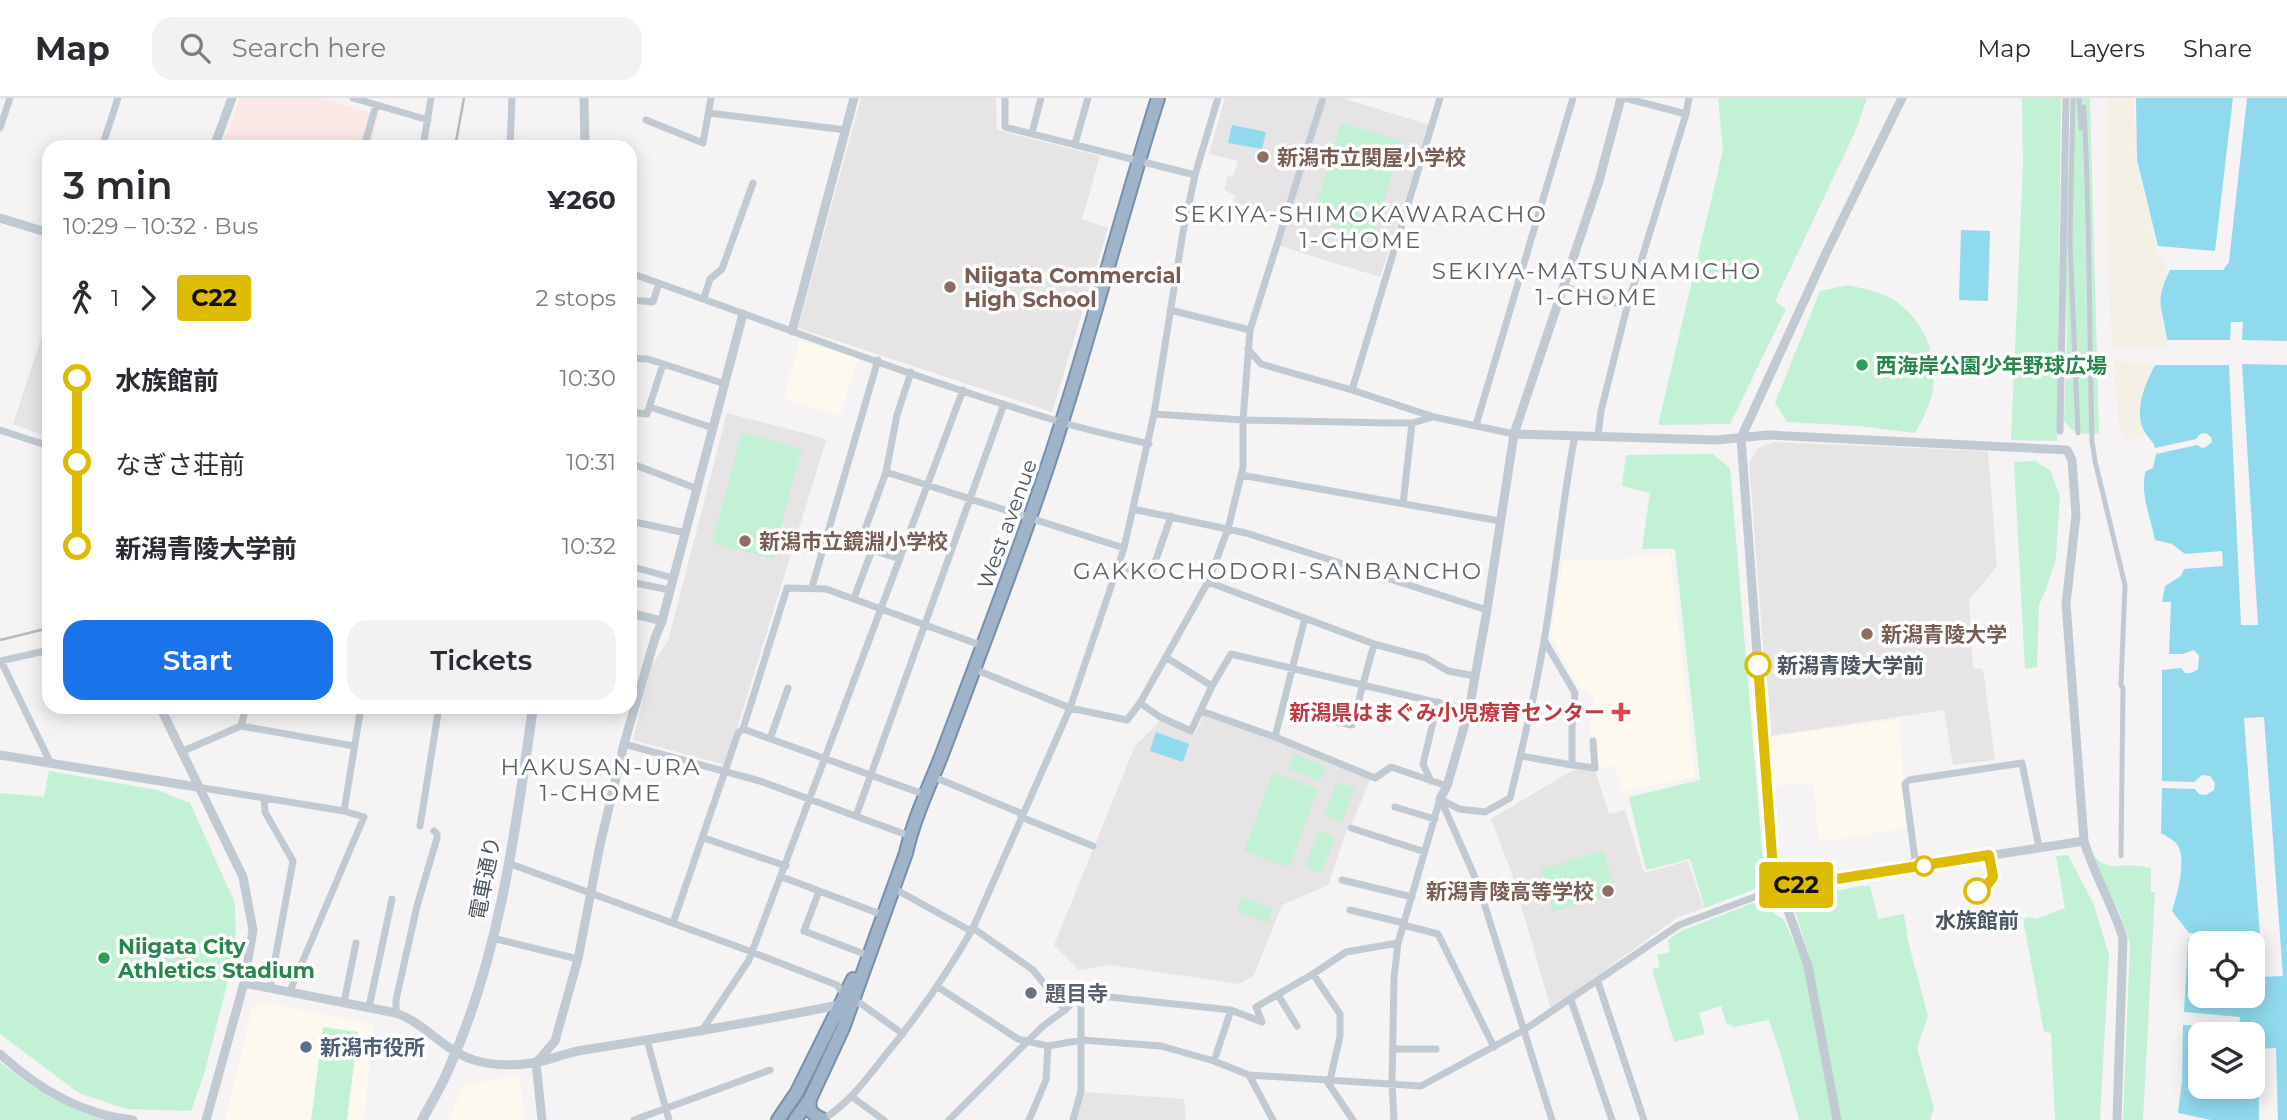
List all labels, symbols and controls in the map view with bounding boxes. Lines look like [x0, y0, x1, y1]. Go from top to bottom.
search box [152, 17, 642, 80]
text: Map [35, 28, 110, 68]
icon: search [176, 29, 214, 67]
text: Search here [232, 32, 386, 64]
text: Map [1977, 34, 2031, 63]
text: Layers [2069, 34, 2145, 63]
text: Share [2183, 34, 2252, 63]
place label: 新潟市立関屋小学校 [1277, 145, 1466, 170]
marker: 新潟市立関屋小学校 [1255, 149, 1271, 165]
text: 3 min [63, 162, 173, 209]
text: ¥260 [547, 184, 616, 216]
district label: SEKIYA-SHIMOKAWARACHO 1-CHOME [1174, 200, 1548, 254]
text: 10:29 – 10:32 · Bus [63, 212, 258, 240]
district label: SEKIYA-MATSUNAMICHO 1-CHOME [1432, 257, 1762, 311]
place label: Niigata Commercial High School [964, 263, 1182, 312]
icon: walk [63, 279, 101, 317]
icon: forward [129, 279, 167, 317]
marker: Niigata Commercial High School [942, 279, 958, 295]
text: C22 [191, 283, 237, 312]
text: 1 [111, 284, 119, 312]
text: 2 stops [536, 284, 616, 312]
place label: 西海岸公園少年野球広場 [1876, 353, 2107, 378]
marker: 西海岸公園少年野球広場 [1854, 357, 1870, 373]
text: 10:30 [559, 364, 616, 392]
text: 水族館前 [115, 365, 219, 397]
text: 10:31 [566, 448, 616, 476]
text: なぎさ荘前 [115, 449, 245, 481]
street label: West avenue [972, 456, 1042, 592]
place label: 新潟市立鏡淵小学校 [759, 529, 948, 554]
text: 10:32 [562, 532, 616, 560]
text: 新潟青陵大学前 [115, 533, 297, 565]
marker: 新潟市立鏡淵小学校 [737, 533, 753, 549]
district label: GAKKOCHODORI-SANBANCHO [1073, 557, 1483, 585]
button: Start [63, 620, 333, 700]
button: Tickets [347, 620, 616, 700]
place label: 新潟青陵大学 [1881, 622, 2007, 647]
marker: 新潟青陵大学 [1859, 626, 1875, 642]
marker: 新潟青陵大学前 [1745, 652, 1771, 678]
place label: 新潟青陵大学前 [1777, 653, 1924, 678]
place label: 新潟県はまぐみ小児療育センター [1289, 700, 1605, 725]
marker: 新潟県はまぐみ小児療育センター [1611, 702, 1631, 722]
district label: HAKUSAN-URA 1-CHOME [501, 753, 702, 807]
street label: 電車通り [465, 834, 505, 922]
unlabelled marker [1914, 856, 1934, 876]
line badge: C22 [1756, 862, 1836, 908]
text: C22 [1773, 870, 1819, 899]
marker: 水族館前 [1964, 878, 1990, 904]
place label: 新潟青陵高等学校 [1426, 879, 1594, 904]
marker: 新潟青陵高等学校 [1600, 883, 1616, 899]
place label: 水族館前 [1935, 908, 2019, 933]
map controls [2188, 931, 2265, 1099]
button: locate [2188, 931, 2265, 1008]
place label: Niigata City Athletics Stadium [117, 934, 315, 983]
marker: Niigata City Athletics Stadium [96, 950, 112, 966]
place label: 題目寺 [1045, 981, 1108, 1006]
marker: 題目寺 [1023, 985, 1039, 1001]
button: layers [2188, 1022, 2265, 1099]
place label: 新潟市役所 [320, 1035, 425, 1060]
marker: 新潟市役所 [298, 1039, 314, 1055]

